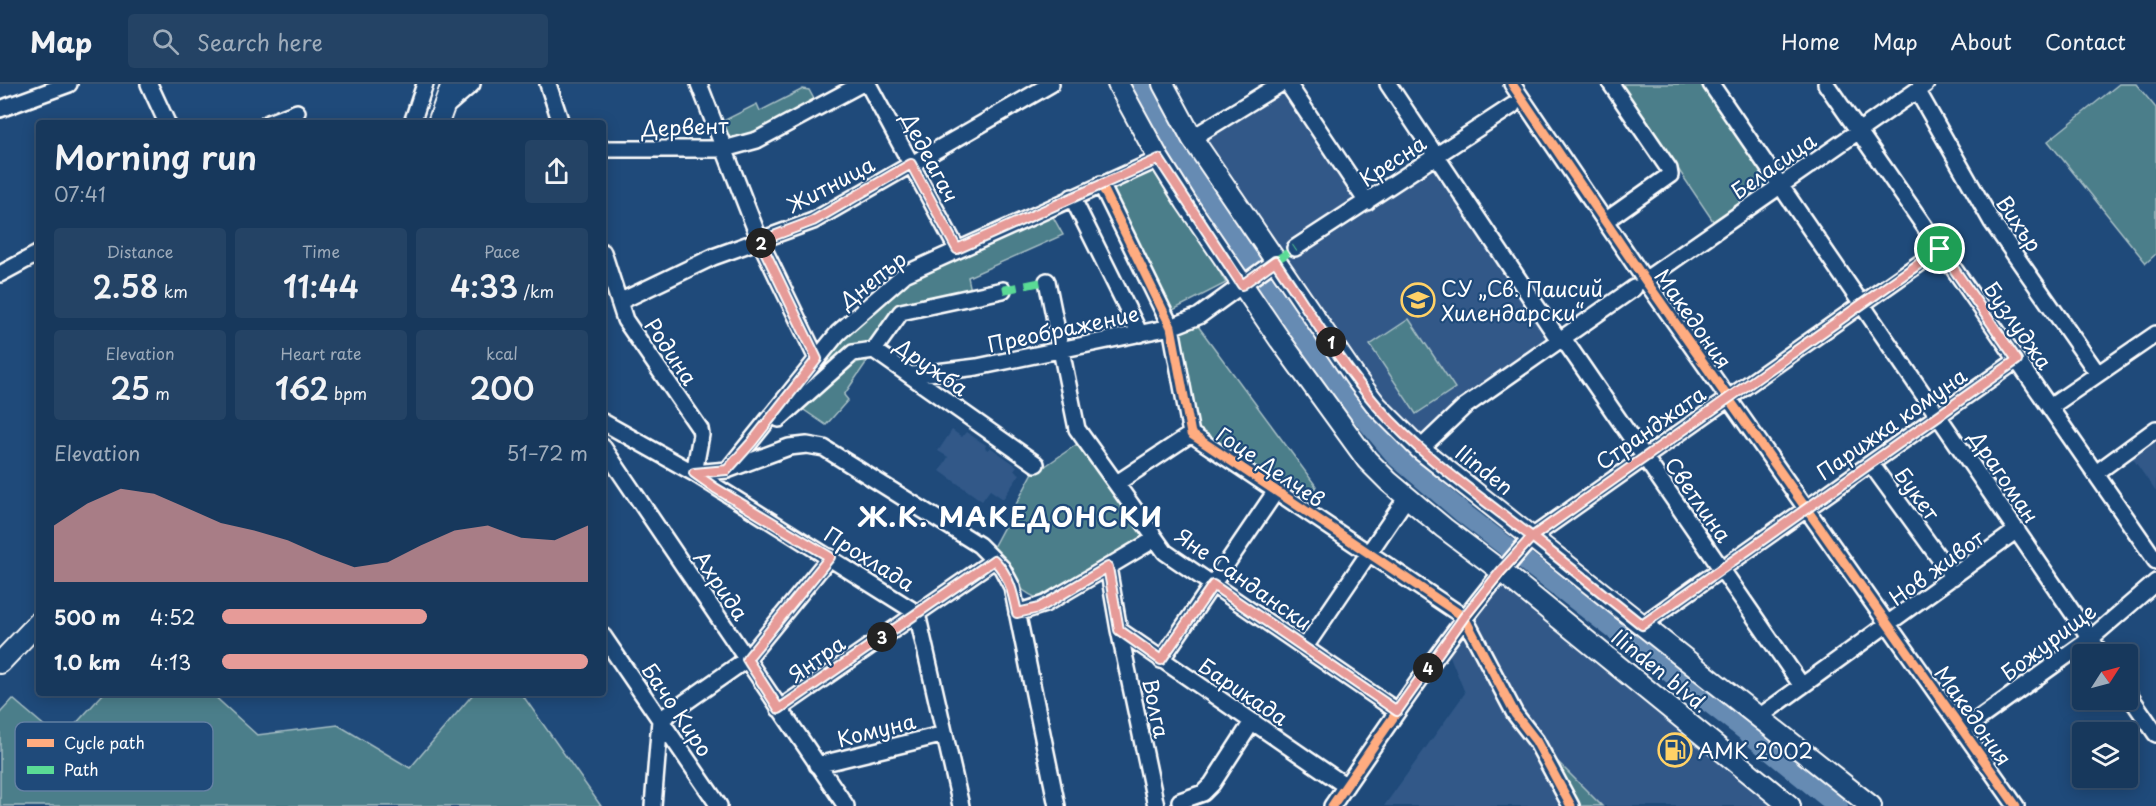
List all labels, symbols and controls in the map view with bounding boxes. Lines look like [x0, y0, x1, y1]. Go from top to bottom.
search box [128, 14, 548, 68]
text: Map [30, 20, 92, 63]
icon: search [149, 25, 182, 58]
text: Search here [197, 25, 323, 58]
text: Home [1781, 25, 1840, 57]
text: Map [1873, 25, 1918, 57]
text: About [1951, 25, 2012, 57]
text: Contact [2045, 25, 2126, 57]
street label: Дедеагач [893, 105, 968, 208]
street label: Дервент [640, 108, 730, 144]
street label: Беласица [1724, 124, 1823, 206]
street label: Кресна [1352, 126, 1432, 194]
text: Morning run [54, 131, 257, 181]
button: share [525, 140, 588, 203]
street label: Житница [780, 147, 880, 221]
text: 07:41 [54, 179, 106, 209]
street label: Вихър [1989, 188, 2051, 258]
pin [1914, 223, 1965, 274]
pin: 2 [746, 228, 776, 258]
text: 2 [755, 231, 767, 255]
icon: arrive [1923, 232, 1956, 265]
text: Distance [106, 239, 174, 263]
text: Time [302, 239, 340, 263]
text: Pace [484, 239, 520, 263]
street label: Днепър [831, 242, 913, 316]
street label: Македония [1648, 261, 1740, 375]
text: 2.58 [92, 263, 159, 308]
text: 11:44 [283, 263, 359, 308]
text: 4:33 [450, 263, 518, 308]
place label: СУ „Св. Паисий Хилендарски“ [1441, 272, 1603, 328]
street label: Бузлуджа [1977, 274, 2061, 376]
text: km [159, 279, 188, 303]
text: /km [518, 279, 554, 303]
school or university icon: СУ „Св. Паисий Хилендарски“ [1400, 282, 1436, 318]
street label: Преображение [984, 296, 1142, 360]
street label: Родина [638, 311, 707, 392]
pin: 1 [1316, 327, 1346, 357]
street label: Дружба [888, 328, 976, 403]
text: 1 [1327, 330, 1335, 354]
text: Elevation [105, 341, 175, 365]
text: Heart rate [281, 341, 361, 365]
text: kcal [486, 341, 518, 365]
street label: Парижка комуна [1809, 359, 1973, 487]
text: 25 [110, 365, 150, 410]
text: 162 [275, 365, 329, 410]
text: 200 [470, 365, 534, 410]
street label: Странджата [1588, 377, 1712, 477]
text: m [150, 381, 170, 405]
text: bpm [329, 381, 367, 405]
street label: Гоце Делчев [1210, 418, 1332, 514]
street label: Драгоман [1962, 422, 2048, 529]
street label: Ilinden [1449, 436, 1521, 502]
text: Elevation [54, 438, 140, 468]
text: 51–72 m [507, 438, 588, 468]
street label: Светлина [1658, 450, 1741, 549]
street label: Букет [1888, 460, 1949, 527]
district label: Ж.К. МАКЕДОНСКИ [857, 495, 1164, 536]
street label: Прохлада [818, 518, 922, 599]
street label: Яне Сандански [1169, 519, 1319, 637]
street label: Нов живот [1882, 521, 1991, 613]
street label: Ахрида [687, 544, 758, 627]
street label: Божурище [1994, 594, 2102, 688]
text: 500 m [54, 602, 121, 632]
text: 4:52 [150, 602, 195, 632]
street label: Ilinden blvd. [1605, 620, 1717, 720]
pin: 3 [867, 622, 897, 652]
text: 3 [877, 625, 887, 649]
street label: Янтра [781, 626, 852, 689]
north arrow [2072, 644, 2138, 710]
map controls [2072, 644, 2138, 788]
text: 1.0 km [54, 647, 121, 677]
text: 4:13 [150, 647, 191, 677]
street label: Барикада [1193, 649, 1296, 733]
pin: 4 [1413, 653, 1443, 683]
street label: Бачо Киро [635, 655, 721, 763]
text: 4 [1423, 656, 1433, 680]
street label: Македония [1928, 658, 2020, 772]
street label: Волга [1135, 675, 1179, 741]
street label: Комуна [833, 704, 919, 754]
legend [15, 722, 213, 791]
button: layers [2072, 722, 2138, 788]
text: Cycle path [64, 730, 145, 754]
fuel station icon: АМК 2002 [1657, 732, 1693, 768]
place label: АМК 2002 [1698, 734, 1813, 766]
text: Path [64, 757, 99, 781]

